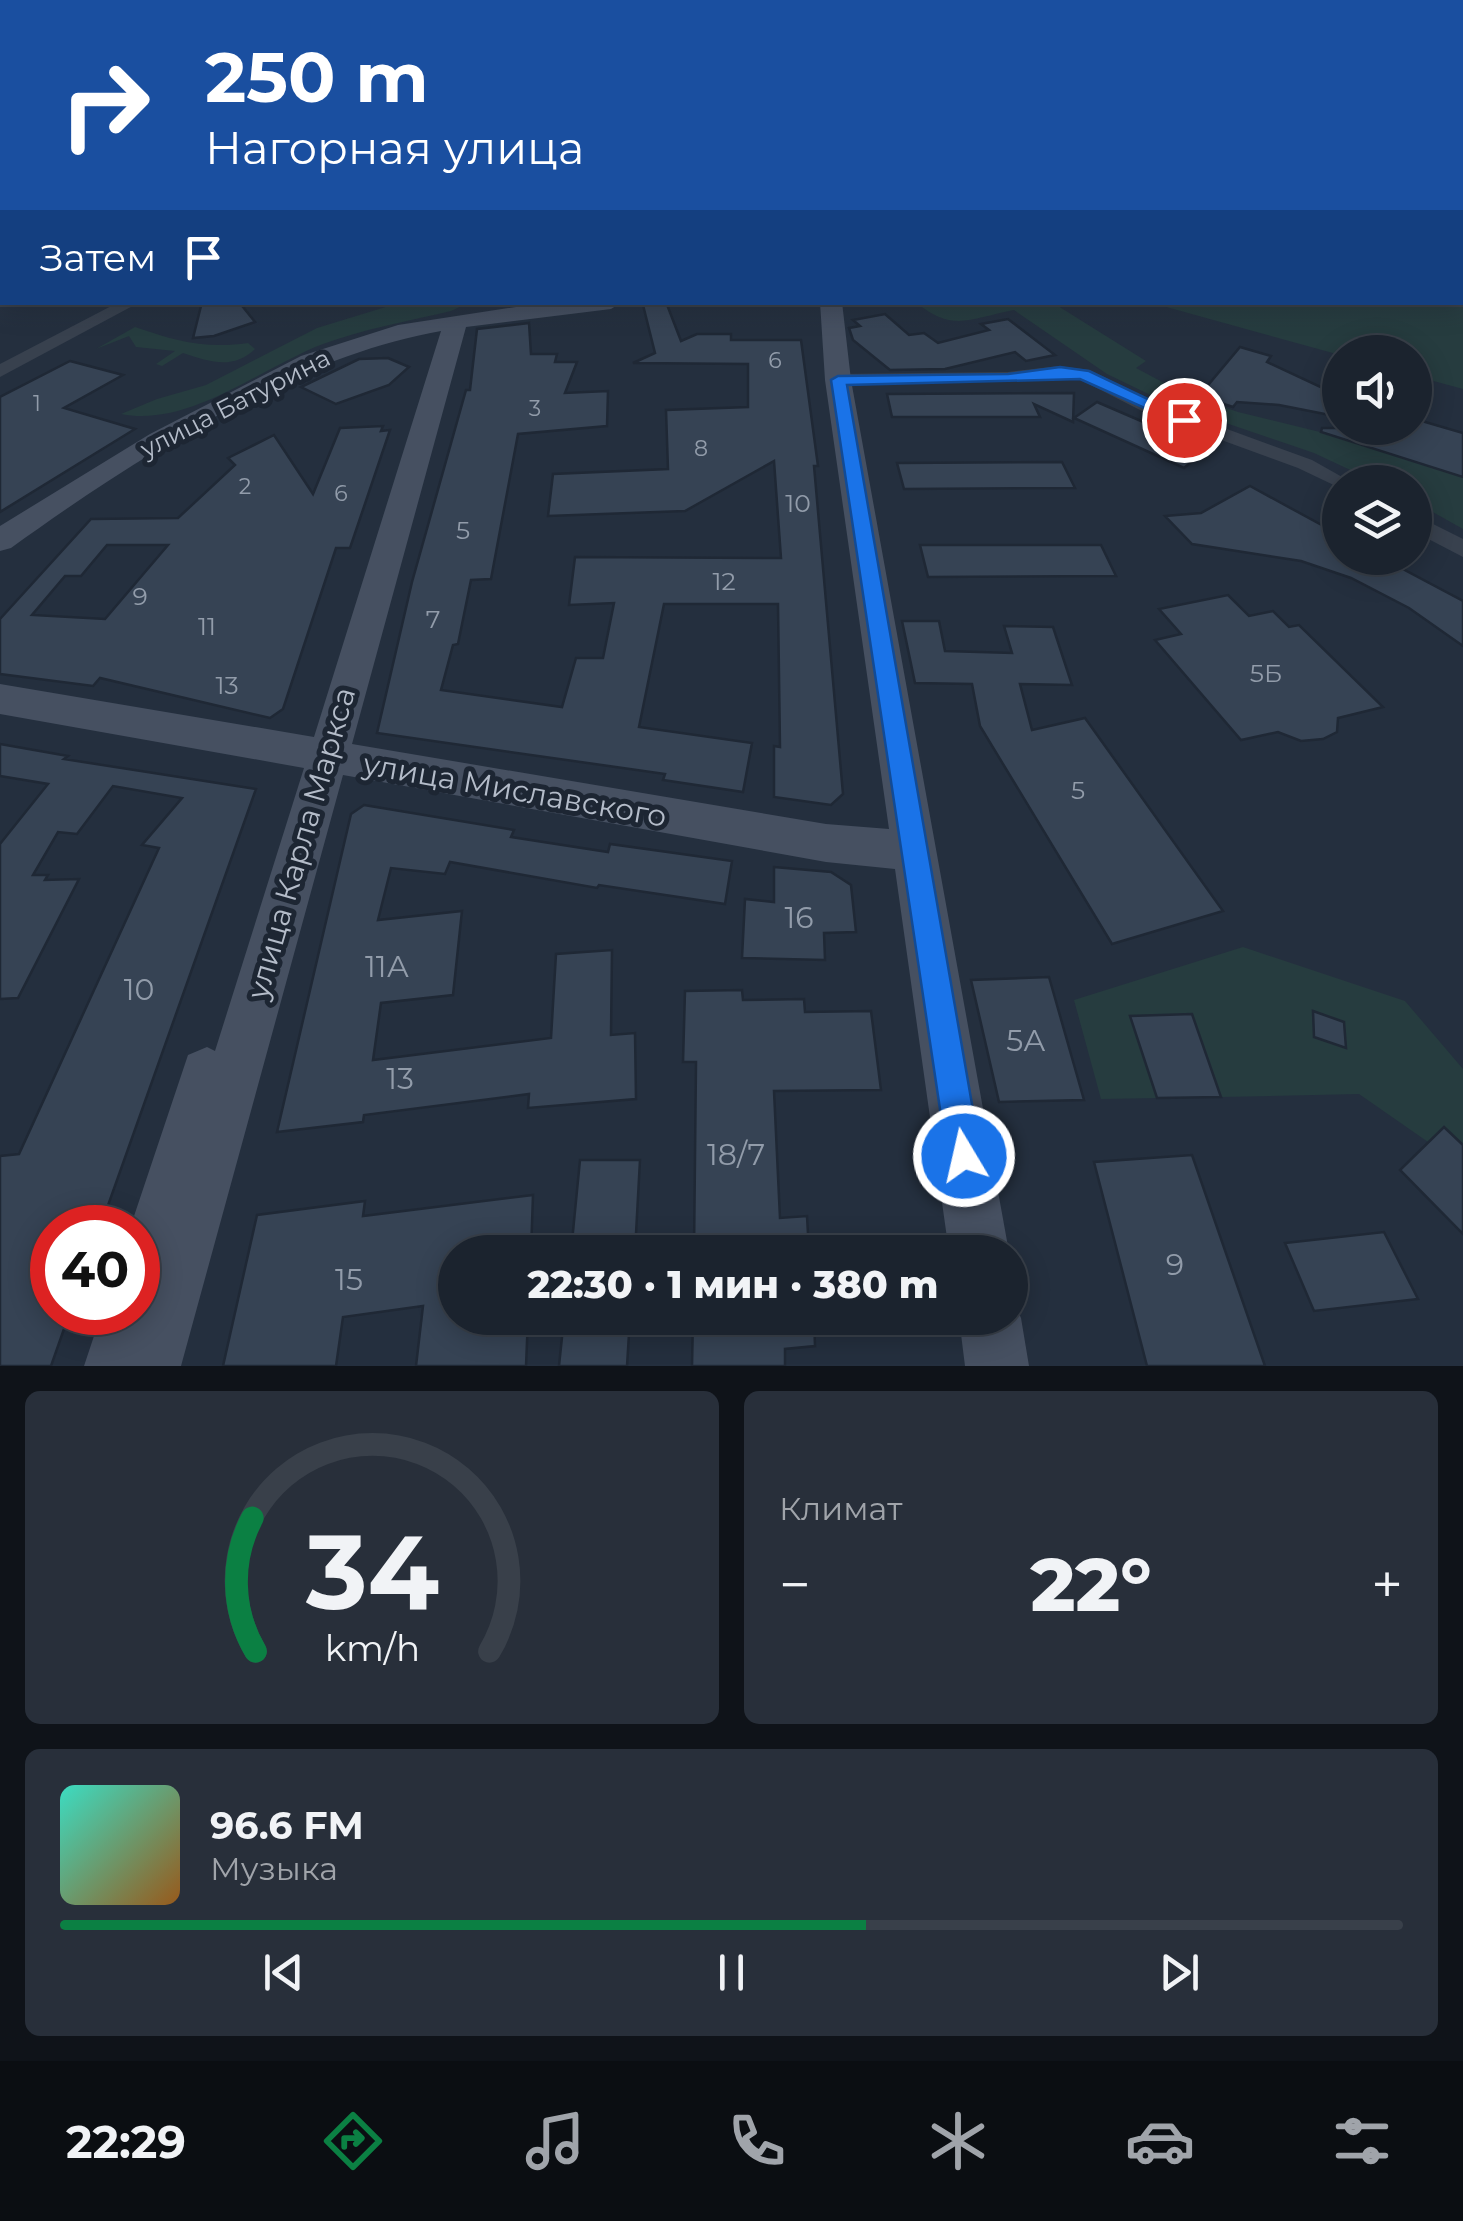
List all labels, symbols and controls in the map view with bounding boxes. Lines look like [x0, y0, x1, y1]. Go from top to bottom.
text: 250 m [205, 34, 429, 120]
icon: right [40, 40, 170, 170]
text: Нагорная улица [205, 120, 584, 175]
icon: arrive [176, 230, 231, 285]
text: Затем [40, 234, 156, 281]
map controls [1322, 335, 1432, 575]
button: sound [1322, 335, 1432, 445]
street label: улица Батурина [134, 342, 335, 464]
house number: 6 [768, 347, 782, 374]
pin [1142, 378, 1227, 463]
house number: 1 [33, 390, 41, 417]
icon: arrive [1157, 393, 1212, 448]
house number: 3 [529, 395, 541, 422]
house number: 8 [694, 435, 708, 462]
button: layers [1322, 465, 1432, 575]
house number: 2 [239, 473, 251, 500]
house number: 6 [334, 480, 348, 507]
house number: 10 [785, 488, 811, 518]
house number: 5 [456, 515, 470, 545]
house number: 12 [712, 566, 736, 596]
house number: 9 [132, 581, 148, 611]
house number: 7 [426, 604, 440, 634]
house number: 11 [198, 611, 216, 641]
house number: 5Б [1250, 658, 1282, 688]
house number: 13 [215, 670, 239, 700]
street label: улица Карла Маркса [238, 683, 363, 1004]
street label: улица Миславского [359, 745, 670, 835]
house number: 5 [1071, 775, 1085, 805]
house number: 16 [784, 899, 814, 936]
house number: 11А [365, 948, 409, 985]
house number: 10 [124, 971, 154, 1008]
house number: 5А [1006, 1022, 1046, 1059]
house number: 13 [386, 1060, 414, 1097]
position arrow [912, 1104, 1016, 1208]
house number: 18/7 [707, 1136, 765, 1173]
speed limit sign: 40 [30, 1205, 160, 1335]
house number: 9 [1166, 1246, 1184, 1283]
house number: 15 [335, 1261, 363, 1298]
text: 22:30 · 1 мин · 380 m [528, 1261, 938, 1308]
text: Климат [779, 1489, 902, 1528]
text: 34 [304, 1508, 439, 1635]
text: 22° [1030, 1538, 1152, 1630]
text: − [779, 1551, 811, 1618]
text: + [1371, 1551, 1403, 1618]
text: km/h [324, 1626, 420, 1670]
text: 96.6 FM [210, 1802, 364, 1849]
text: Музыка [210, 1849, 338, 1888]
icon: previous [256, 1945, 311, 2000]
icon: pause [704, 1945, 759, 2000]
icon: next [1152, 1945, 1207, 2000]
icon: directions [318, 2106, 388, 2176]
icon: music [520, 2106, 590, 2176]
icon: phone [722, 2106, 792, 2176]
icon: climate [923, 2106, 993, 2176]
icon: car [1125, 2106, 1195, 2176]
icon: filters [1327, 2106, 1397, 2176]
text: 22:29 [66, 2114, 186, 2169]

